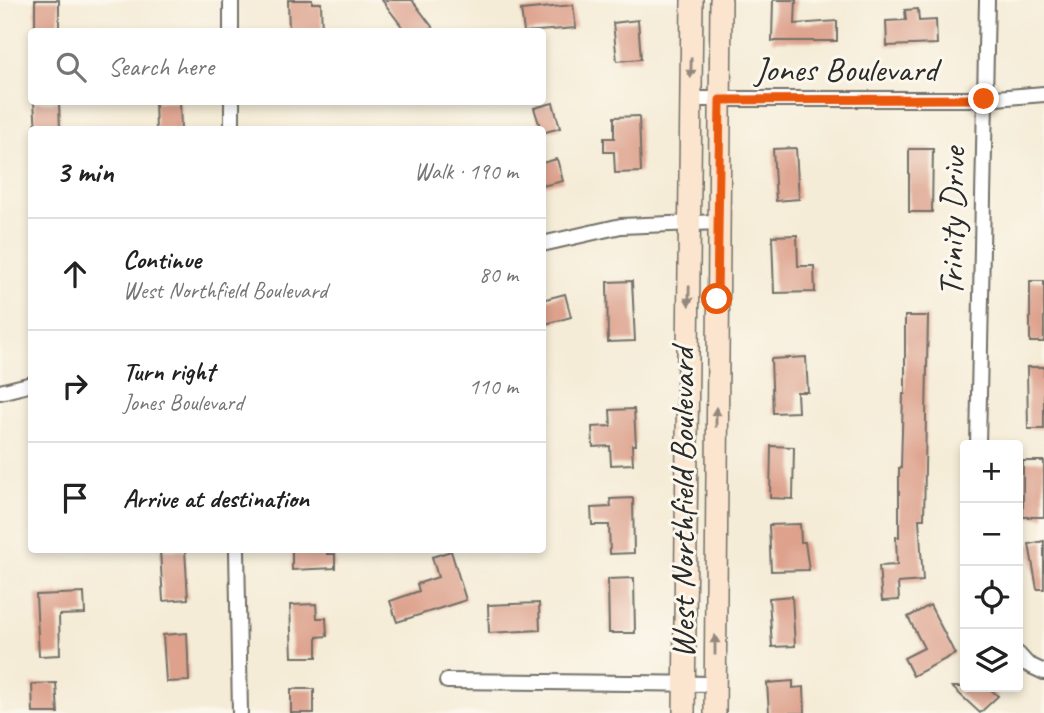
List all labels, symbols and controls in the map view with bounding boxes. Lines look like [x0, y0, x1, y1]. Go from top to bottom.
search box [28, 28, 546, 105]
street label: Jones Boulevard [752, 47, 943, 92]
icon: search [52, 48, 90, 86]
text: Search here [108, 50, 214, 83]
one-way arrow [685, 57, 697, 79]
route end [968, 83, 999, 114]
street label: Trinity Drive [928, 144, 976, 297]
text: 3 min [56, 153, 113, 191]
text: Walk · 190 m [414, 157, 518, 186]
text: Continue [123, 243, 201, 276]
icon: ahead [56, 255, 94, 293]
text: 80 m [479, 260, 518, 289]
text: West Northfield Boulevard [123, 276, 327, 305]
route start [701, 283, 732, 314]
one-way arrow [683, 285, 694, 307]
street label: West Northfield Boulevard [660, 342, 705, 658]
text: Turn right [123, 355, 214, 388]
icon: right [56, 367, 94, 405]
text: 110 m [469, 372, 518, 401]
text: Jones Boulevard [123, 388, 243, 417]
one-way arrow [710, 406, 722, 428]
map controls [960, 440, 1023, 692]
button: + [960, 440, 1023, 503]
icon: arrive [56, 479, 94, 517]
text: Arrive at destination [123, 482, 309, 515]
button: − [960, 503, 1023, 566]
button: locate [960, 566, 1023, 629]
button: layers [960, 629, 1023, 692]
one-way arrow [709, 634, 721, 656]

